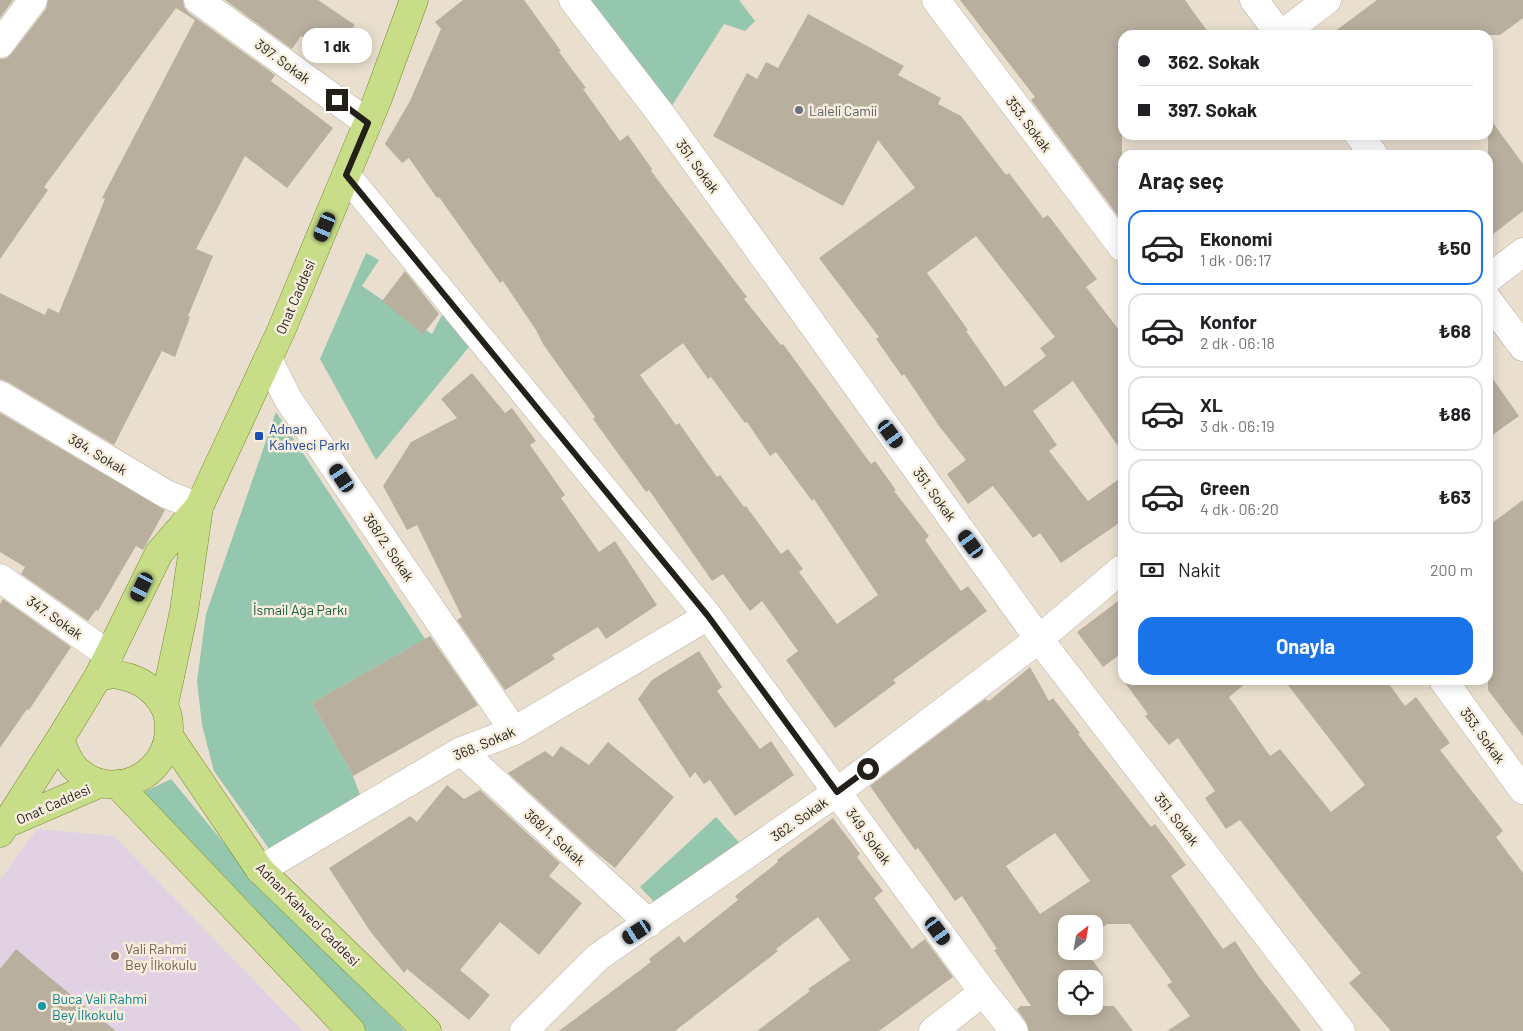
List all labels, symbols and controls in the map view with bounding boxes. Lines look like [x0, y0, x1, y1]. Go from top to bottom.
callout: 1 dk [302, 28, 372, 62]
street label: 397. Sokak [252, 35, 314, 87]
text: 1 dk [324, 36, 350, 55]
text: 362. Sokak [1168, 50, 1260, 73]
route end [326, 89, 348, 111]
street label: 353. Sokak [1003, 93, 1055, 155]
text: 397. Sokak [1168, 98, 1257, 121]
place label: Laleli Camii [809, 102, 877, 119]
marker: Laleli Camii [793, 104, 805, 116]
street label: 351. Sokak [673, 136, 723, 196]
text: Araç seç [1138, 167, 1224, 193]
car [312, 210, 337, 244]
icon: car [1140, 225, 1185, 270]
text: Ekonomi [1200, 227, 1272, 250]
text: ₺50 [1438, 236, 1471, 259]
text: 1 dk · 06:17 [1200, 250, 1271, 269]
street label: Onat Caddesi [272, 257, 318, 337]
icon: car [1140, 308, 1185, 353]
text: Konfor [1200, 310, 1257, 333]
text: ₺68 [1438, 319, 1471, 342]
text: 2 dk · 06:18 [1200, 333, 1275, 352]
icon: car [1140, 391, 1185, 436]
text: XL [1200, 393, 1223, 416]
text: ₺86 [1438, 402, 1471, 425]
text: 3 dk · 06:19 [1200, 416, 1275, 435]
car [876, 417, 905, 451]
place label: Adnan Kahveci Parkı [269, 420, 350, 453]
street label: 384. Sokak [65, 430, 131, 478]
marker: Adnan Kahveci Parkı [253, 430, 265, 442]
car [327, 461, 356, 495]
street label: 351. Sokak [910, 464, 960, 524]
icon: car [1140, 474, 1185, 519]
text: Green [1200, 476, 1250, 499]
text: ₺63 [1438, 485, 1471, 508]
text: 4 dk · 06:20 [1200, 499, 1279, 518]
street label: 368/2. Sokak [360, 510, 418, 584]
car [956, 527, 985, 561]
icon: cash [1138, 556, 1166, 584]
text: Nakit [1178, 558, 1221, 581]
text: 200 m [1430, 560, 1473, 579]
car [128, 570, 155, 604]
street label: 347. Sokak [24, 592, 86, 642]
park label: İsmail Ağa Parkı [253, 601, 347, 618]
button: Onayla [1138, 617, 1473, 675]
street label: 353. Sokak [1457, 704, 1509, 766]
street label: 368. Sokak [451, 722, 517, 764]
route start [857, 758, 879, 780]
street label: Onat Caddesi [13, 780, 93, 828]
street label: 351. Sokak [1151, 789, 1203, 849]
street label: 362. Sokak [767, 793, 831, 845]
street label: 349. Sokak [843, 804, 895, 868]
street label: 368/1. Sokak [521, 805, 589, 869]
street label: Adnan Kahveci Caddesi [253, 859, 363, 969]
car [923, 914, 952, 948]
north arrow [1058, 915, 1102, 960]
map controls [1058, 915, 1103, 1015]
car [620, 918, 653, 946]
place label: Vali Rahmi Bey İlkokulu [125, 940, 197, 973]
marker: Vali Rahmi Bey İlkokulu [109, 950, 121, 962]
button: locate [1058, 970, 1103, 1015]
place label: Buca Vali Rahmi Bey İlkokulu [52, 990, 147, 1023]
marker: Buca Vali Rahmi Bey İlkokulu [36, 1000, 48, 1012]

